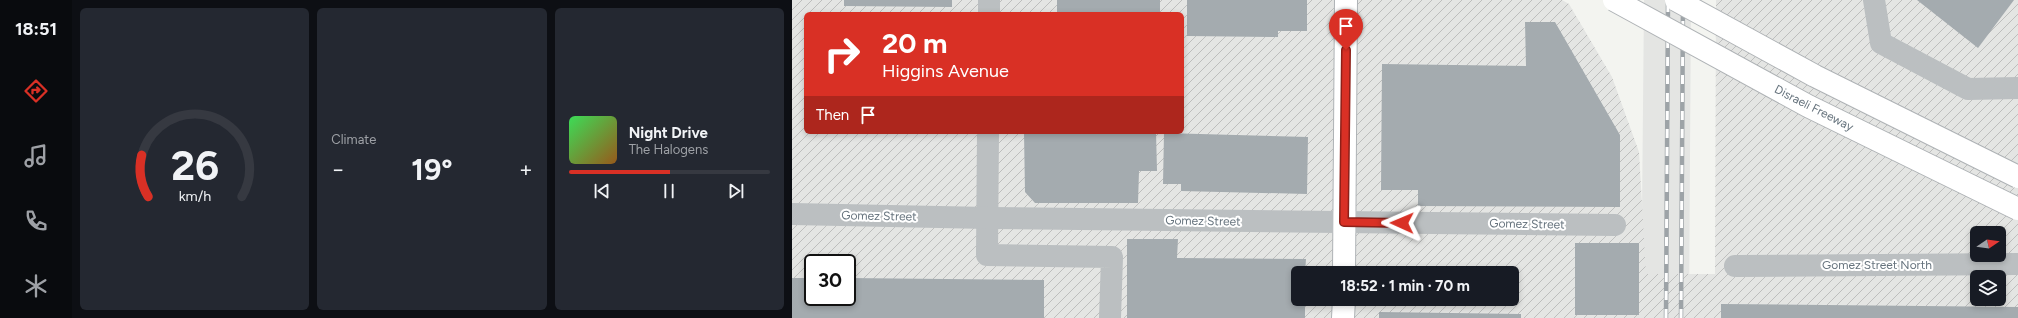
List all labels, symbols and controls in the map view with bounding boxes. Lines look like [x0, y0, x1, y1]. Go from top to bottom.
pin [1329, 9, 1363, 50]
icon: arrive [1335, 15, 1357, 37]
text: 18:51 [15, 18, 57, 40]
text: 20 m [882, 26, 947, 60]
icon: right [816, 28, 868, 80]
text: Higgins Avenue [882, 60, 1009, 82]
icon: directions [22, 77, 50, 105]
street label: Disraeli Freeway [1772, 82, 1856, 134]
icon: arrive [857, 104, 879, 126]
text: Then [816, 106, 849, 124]
text: Night Drive [629, 124, 708, 142]
text: Climate [331, 132, 376, 147]
text: 26 [171, 140, 219, 190]
icon: music [22, 142, 50, 170]
text: The Halogens [629, 142, 708, 157]
text: 19° [411, 151, 453, 188]
text: − [331, 156, 345, 183]
text: + [519, 156, 533, 183]
icon: previous [591, 180, 613, 202]
icon: pause [658, 180, 680, 202]
icon: next [725, 180, 747, 202]
text: km/h [178, 187, 211, 205]
position arrow [1381, 202, 1423, 244]
icon: phone [22, 207, 50, 235]
street label: Gomez Street [841, 208, 917, 224]
street label: Gomez Street [1165, 213, 1241, 229]
street label: Gomez Street [1489, 216, 1565, 232]
north arrow [1970, 226, 2006, 262]
map controls [1970, 226, 2006, 306]
speed limit sign: 30 [804, 254, 856, 306]
street label: Gomez Street North [1822, 258, 1932, 272]
button: layers [1970, 270, 2006, 306]
icon: climate [22, 272, 50, 300]
text: 18:52 · 1 min · 70 m [1340, 277, 1470, 295]

